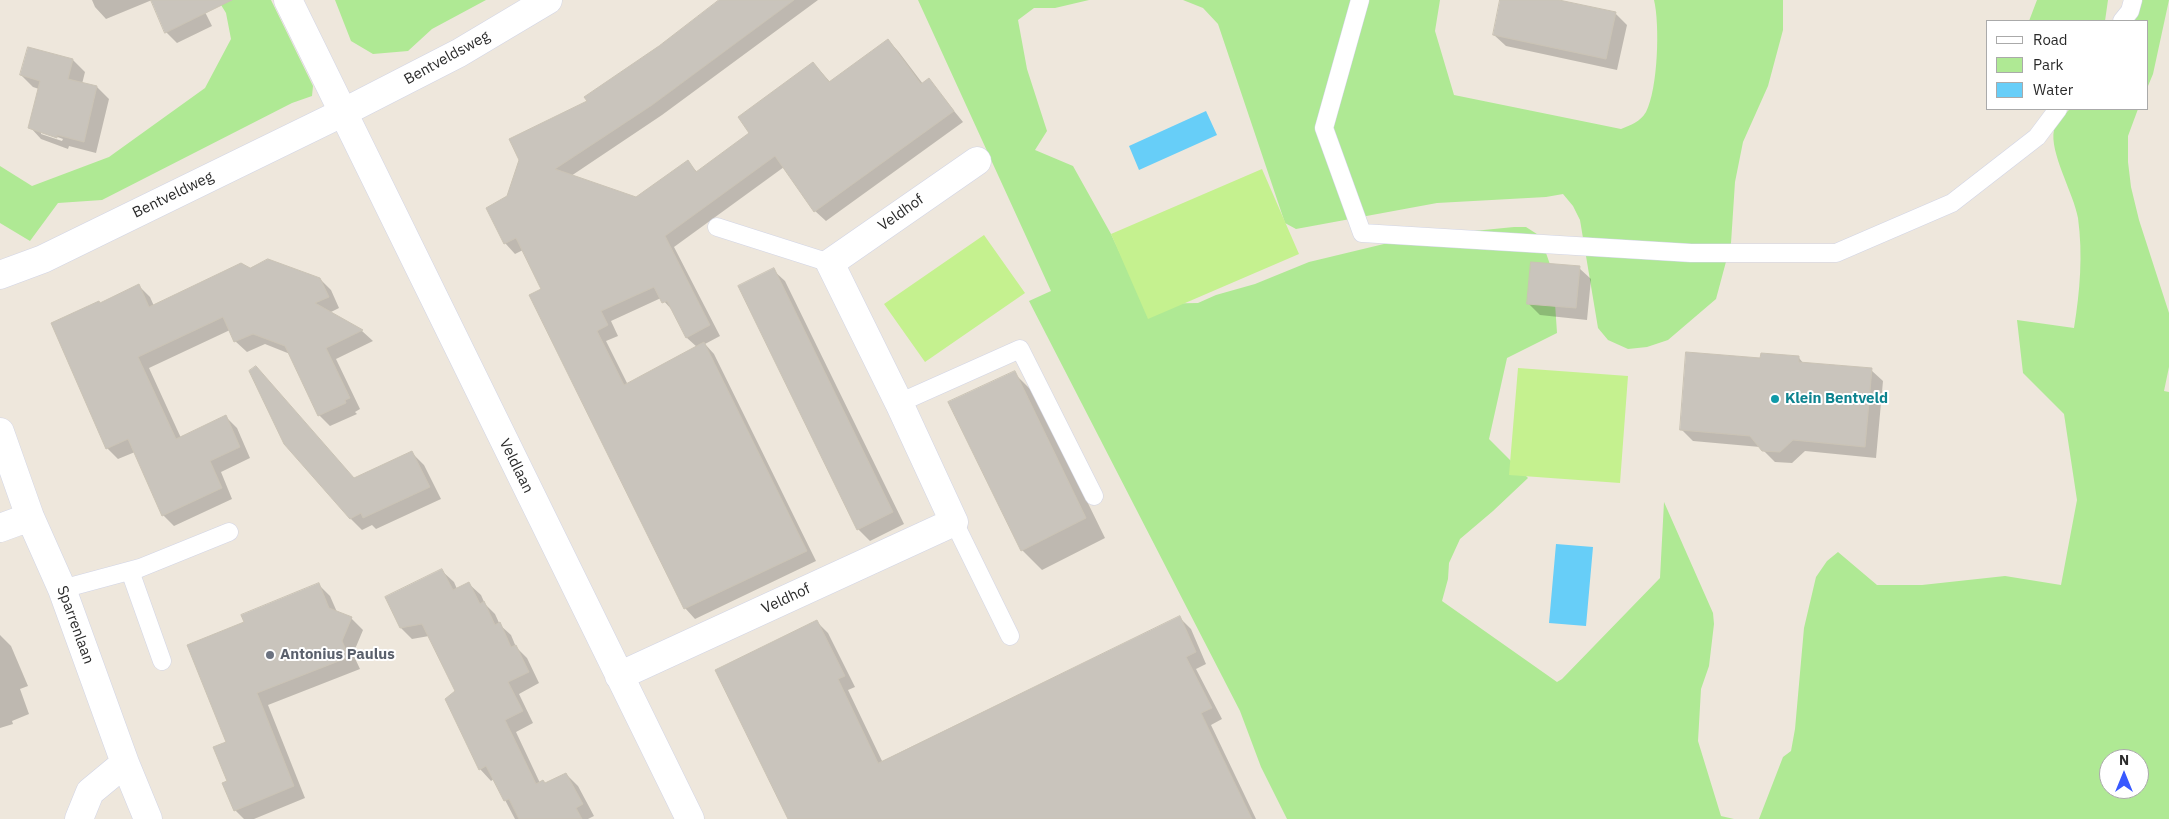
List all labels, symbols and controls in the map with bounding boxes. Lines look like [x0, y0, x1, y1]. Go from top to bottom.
legend [1986, 20, 2149, 110]
street label: Bentveldsweg [401, 27, 493, 89]
text: Road [2033, 30, 2068, 49]
text: Park [2033, 55, 2063, 74]
text: Water [2033, 80, 2073, 99]
street label: Bentveldweg [130, 168, 216, 222]
street label: Veldhof [875, 191, 927, 235]
place label: Klein Bentveld [1785, 390, 1888, 408]
marker: Klein Bentveld [1769, 393, 1781, 405]
street label: Veldlaan [495, 436, 537, 496]
street label: Veldhof [759, 580, 813, 618]
street label: Sparrenlaan [53, 584, 97, 666]
place label: Antonius Paulus [280, 646, 395, 664]
marker: Antonius Paulus [264, 649, 276, 661]
north arrow [2099, 749, 2149, 799]
text: N [2119, 751, 2129, 769]

